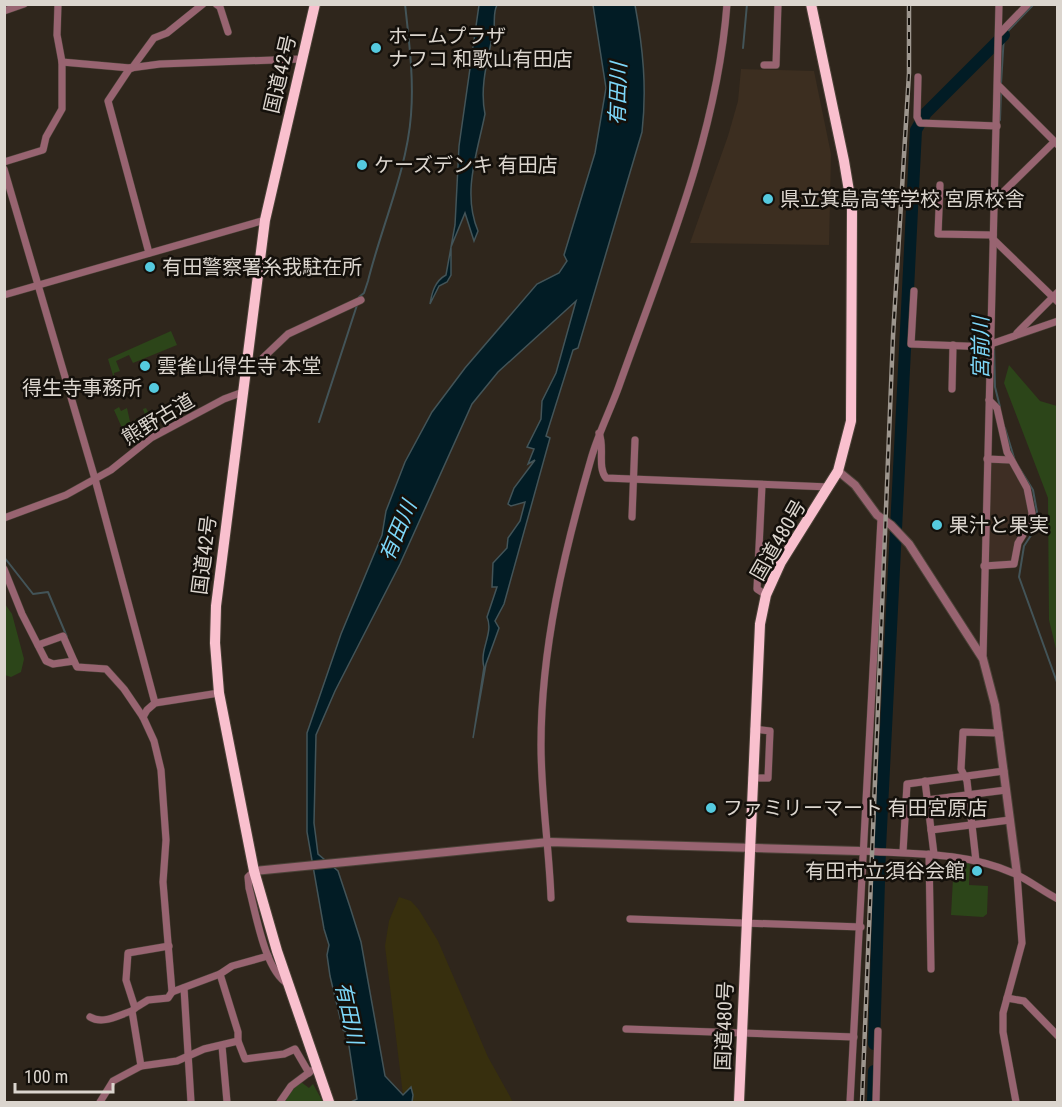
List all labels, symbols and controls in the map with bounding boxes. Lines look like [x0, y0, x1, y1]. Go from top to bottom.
place label: ホームプラザ ナフコ 和歌山有田店 [388, 24, 573, 71]
street label: 国道42号 [259, 32, 301, 116]
marker: ホームプラザ ナフコ 和歌山有田店 [369, 41, 383, 55]
water label: 有田川 [605, 60, 631, 126]
place label: ケーズデンキ 有田店 [374, 153, 558, 177]
marker: ケーズデンキ 有田店 [355, 158, 369, 172]
place label: 県立箕島高等学校 宮原校舎 [780, 187, 1025, 211]
marker: 県立箕島高等学校 宮原校舎 [761, 192, 775, 206]
place label: 有田警察署糸我駐在所 [162, 255, 362, 279]
marker: 有田警察署糸我駐在所 [143, 260, 157, 274]
water label: 宮前川 [969, 315, 993, 380]
place label: 雲雀山得生寺 本堂 [157, 354, 322, 378]
marker: 雲雀山得生寺 本堂 [138, 359, 152, 373]
place label: 得生寺事務所 [22, 376, 142, 400]
marker: 得生寺事務所 [147, 381, 161, 395]
street label: 熊野古道 [118, 388, 198, 450]
water label: 有田川 [375, 495, 422, 565]
street label: 国道480号 [745, 495, 811, 585]
place label: 果汁と果実 [949, 513, 1049, 537]
street label: 国道42号 [187, 514, 221, 596]
marker: 果汁と果実 [930, 518, 944, 532]
place label: ファミリーマート 有田宮原店 [723, 796, 988, 820]
marker: ファミリーマート 有田宮原店 [704, 801, 718, 815]
place label: 有田市立須谷会館 [805, 859, 965, 883]
marker: 有田市立須谷会館 [970, 864, 984, 878]
water label: 有田川 [331, 980, 368, 1048]
street label: 国道480号 [710, 981, 738, 1071]
scale bar [15, 1056, 112, 1094]
text: 100 m [24, 1066, 68, 1087]

